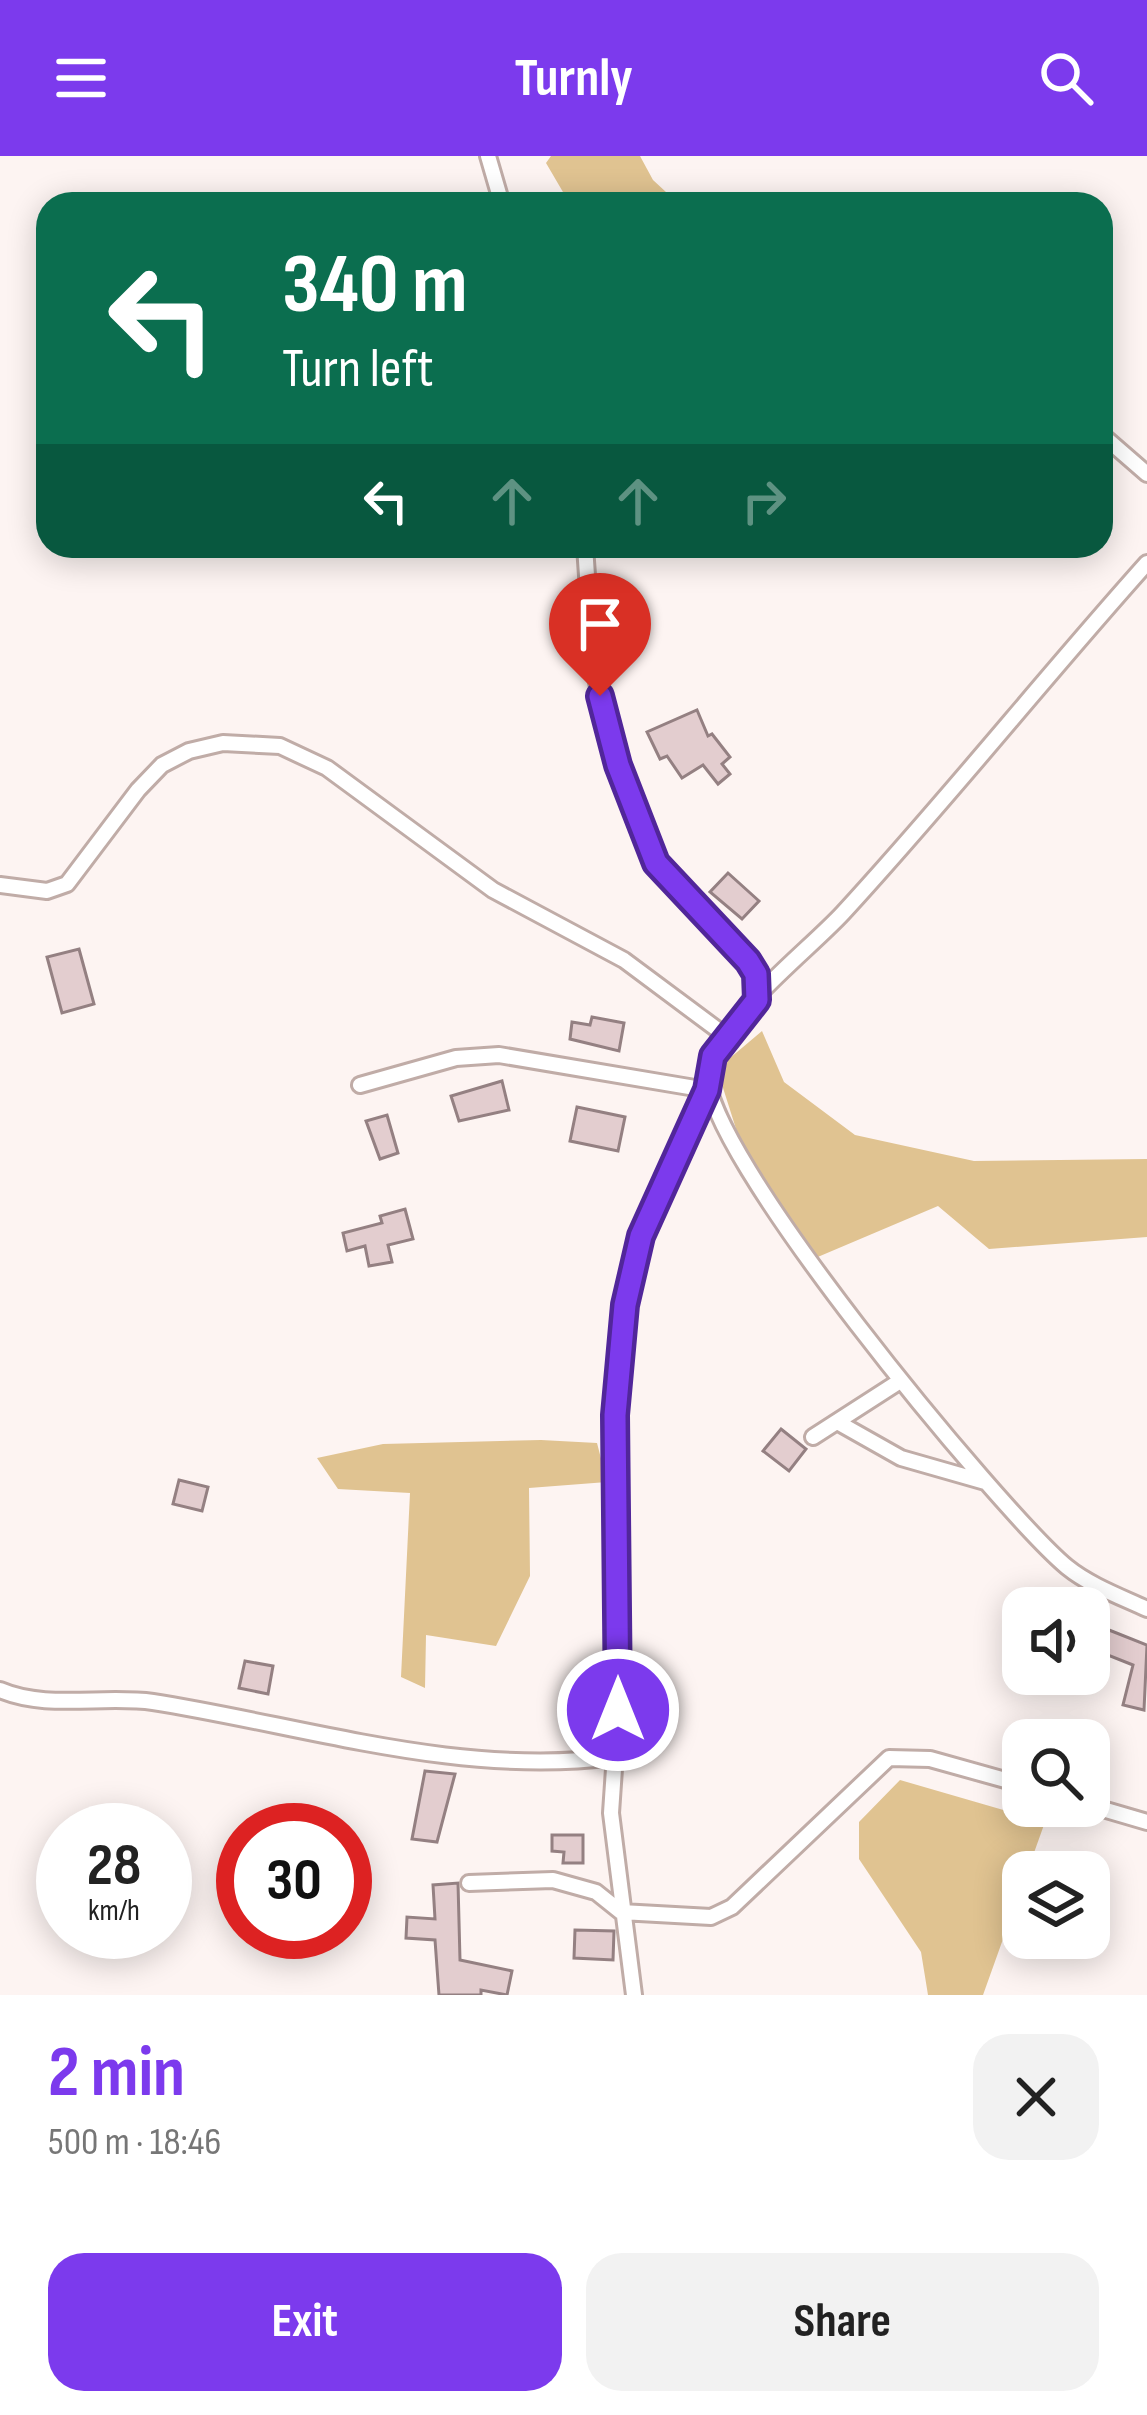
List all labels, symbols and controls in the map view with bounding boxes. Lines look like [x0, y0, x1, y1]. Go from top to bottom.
icon: menu [48, 45, 114, 111]
icon: search [1033, 45, 1099, 111]
text: Turnly [514, 46, 633, 111]
text: 340 m [282, 235, 468, 336]
icon: left [84, 240, 240, 396]
text: Turn left [282, 337, 434, 402]
icon: left [353, 468, 419, 534]
icon: ahead [479, 468, 545, 534]
icon: ahead [605, 468, 671, 534]
icon: right [731, 468, 797, 534]
pin [549, 573, 651, 696]
icon: arrive [567, 591, 633, 657]
map controls [1002, 1587, 1110, 1959]
button: sound [1002, 1587, 1110, 1695]
position arrow [555, 1647, 681, 1773]
button: search [1002, 1719, 1110, 1827]
speed limit sign: 30 [216, 1803, 372, 1959]
text: 28 [87, 1830, 141, 1902]
button: layers [1002, 1851, 1110, 1959]
text: km/h [88, 1893, 140, 1929]
text: 2 min [48, 2030, 185, 2117]
button: close [973, 2034, 1099, 2160]
text: 500 m · 18:46 [48, 2119, 221, 2166]
button: Exit [48, 2253, 562, 2391]
button: Share [586, 2253, 1099, 2391]

